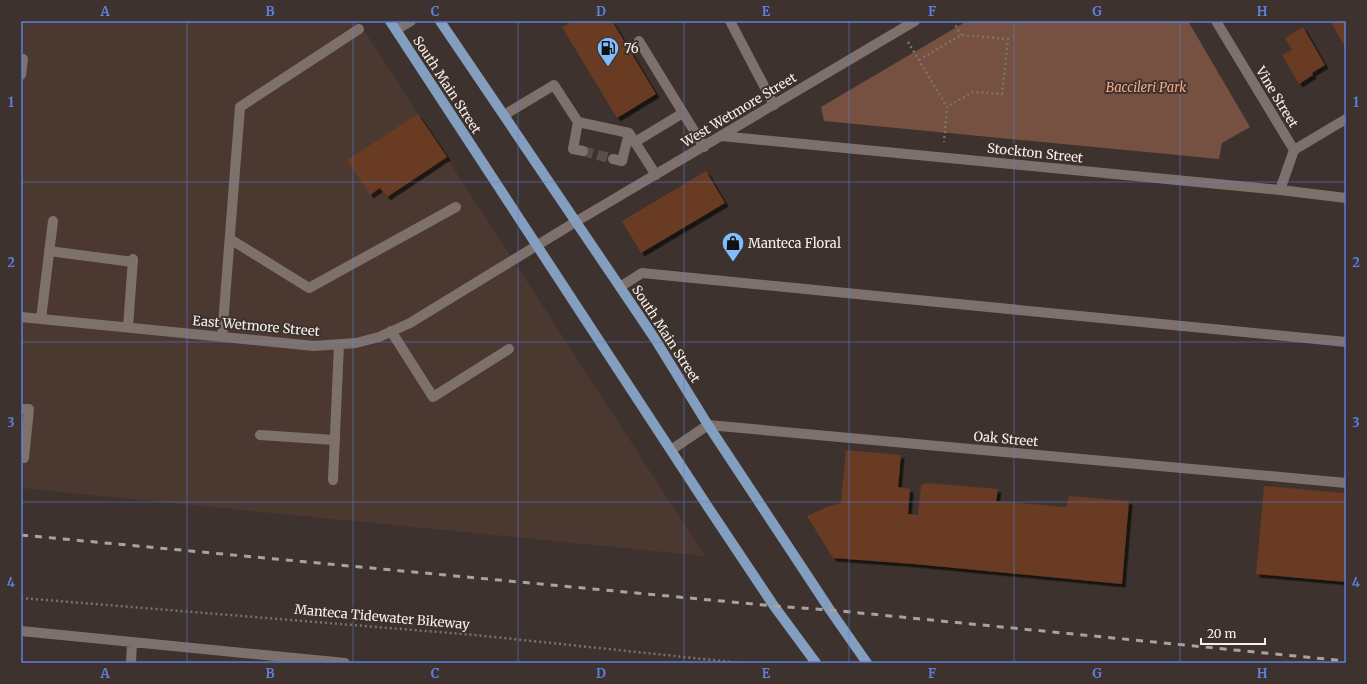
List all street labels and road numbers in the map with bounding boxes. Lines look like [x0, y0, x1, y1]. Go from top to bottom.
street label: South Main Street [409, 33, 485, 137]
street label: Vine Street [1252, 62, 1302, 131]
street label: West Wetmore Street [678, 69, 800, 152]
street label: Stockton Street [986, 140, 1084, 166]
street label: South Main Street [628, 282, 704, 386]
street label: East Wetmore Street [192, 312, 320, 340]
street label: Oak Street [973, 428, 1039, 450]
street label: Manteca Tidewater Bikeway [294, 601, 471, 633]

